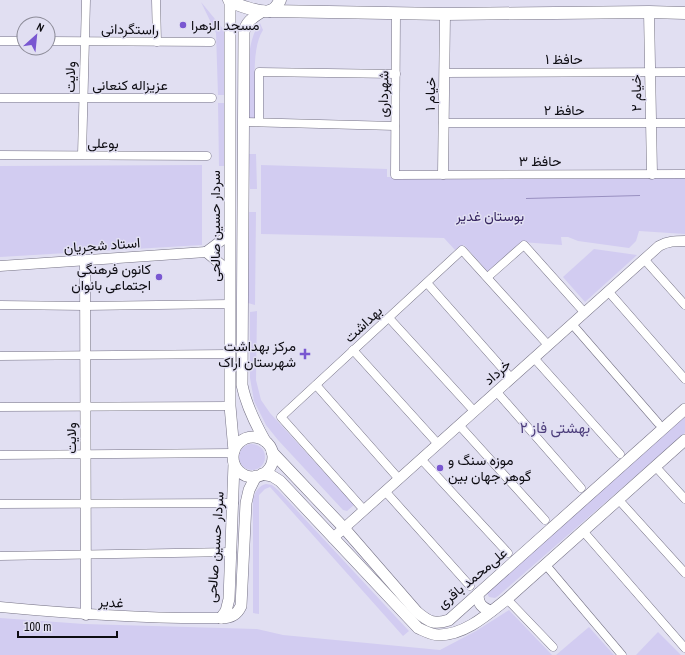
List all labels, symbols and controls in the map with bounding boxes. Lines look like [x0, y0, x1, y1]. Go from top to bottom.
north arrow [16, 16, 56, 56]
place label: مسجد الزهرا [191, 16, 259, 34]
text: N [34, 19, 47, 35]
street label: راستگردانی [101, 19, 159, 39]
marker: مسجد الزهرا [178, 20, 188, 30]
street label: حافظ ۱ [545, 50, 583, 68]
street label: ولایت [61, 61, 79, 93]
street label: شهرداری [374, 70, 392, 118]
street label: خیام ۲ [627, 74, 645, 112]
street label: عزیزاله کنعانی [92, 76, 168, 94]
street label: خیام ۱ [421, 77, 439, 111]
street label: حافظ ۲ [544, 101, 584, 119]
street label: بوعلی [87, 134, 119, 152]
street label: حافظ ۳ [519, 152, 561, 170]
street label: سردار حسین صالحی [206, 170, 224, 282]
park label: بوستان غدیر [455, 207, 524, 225]
street label: استاد شجریان [63, 233, 141, 257]
place label: کانون فرهنگی اجتماعی بانوان [71, 260, 151, 294]
marker: کانون فرهنگی اجتماعی بانوان [154, 272, 164, 282]
street label: بهداشت [340, 302, 386, 346]
place label: مرکز بهداشت شهرستان اراک [218, 337, 296, 371]
marker: مرکز بهداشت شهرستان اراک [299, 348, 311, 360]
street label: خرداد [480, 355, 514, 389]
district label: بهشتی فاز ۲ [520, 417, 590, 438]
street label: ولایت [62, 422, 80, 454]
place label: موزه سنگ و گوهر جهان بین [448, 451, 531, 485]
marker: موزه سنگ و گوهر جهان بین [435, 463, 445, 473]
street label: سردار حسین صالحی [202, 491, 228, 603]
street label: علی‌محمد باقری [433, 543, 511, 613]
street label: غدیر [97, 592, 124, 612]
scale bar [18, 613, 117, 639]
text: 100 m [24, 619, 51, 635]

